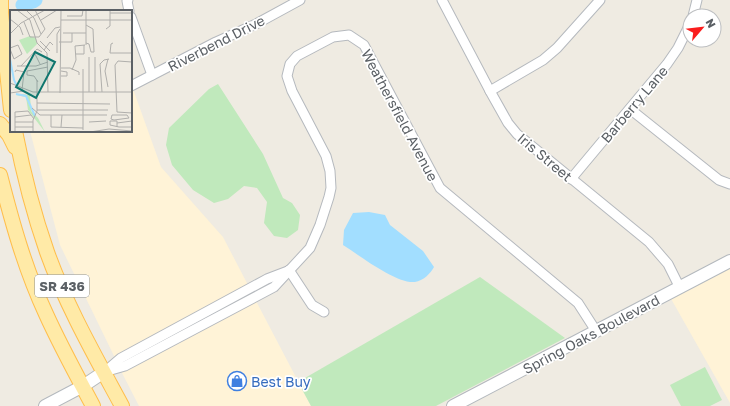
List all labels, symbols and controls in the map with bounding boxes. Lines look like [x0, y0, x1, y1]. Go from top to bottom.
north arrow [682, 8, 722, 48]
inset map [10, 10, 132, 132]
street label: Riverbend Drive [165, 11, 267, 75]
text: N [704, 16, 719, 30]
street label: Weathersfield Avenue [358, 46, 442, 184]
street label: Barberry Lane [597, 62, 671, 146]
street label: Iris Street [514, 129, 576, 185]
road number: SR 436 [35, 275, 89, 297]
street label: Spring Oaks Boulevard [520, 291, 662, 377]
shop icon: Best Buy [226, 370, 248, 392]
place label: Best Buy [251, 373, 311, 390]

